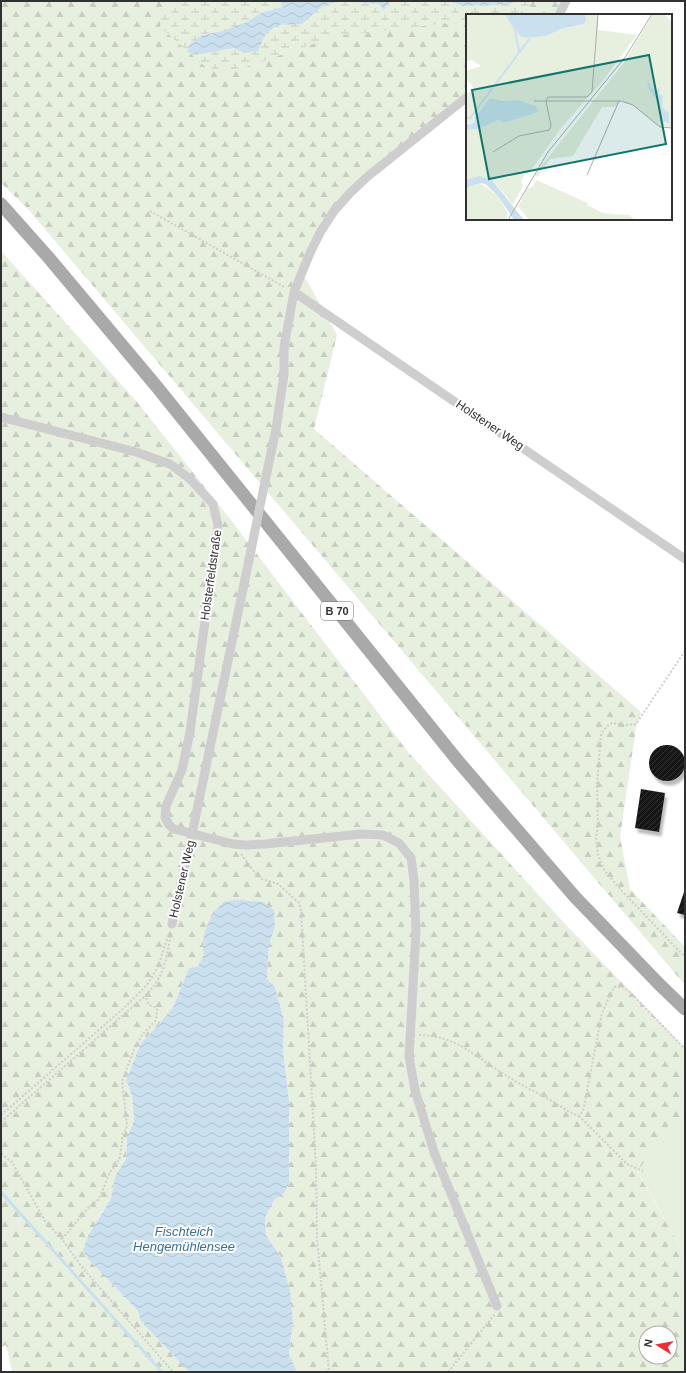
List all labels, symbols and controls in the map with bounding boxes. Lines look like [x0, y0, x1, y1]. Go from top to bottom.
inset map [466, 14, 672, 220]
street label: Holstener Weg [453, 397, 527, 453]
street label: Holsterfeldstraße [198, 528, 224, 621]
road number: B 70 [321, 602, 353, 620]
street label: Holstener Weg [166, 839, 198, 919]
water label: Fischteich Hengemühlensee [133, 1224, 235, 1254]
north arrow [638, 1325, 678, 1365]
text: N [642, 1338, 655, 1348]

